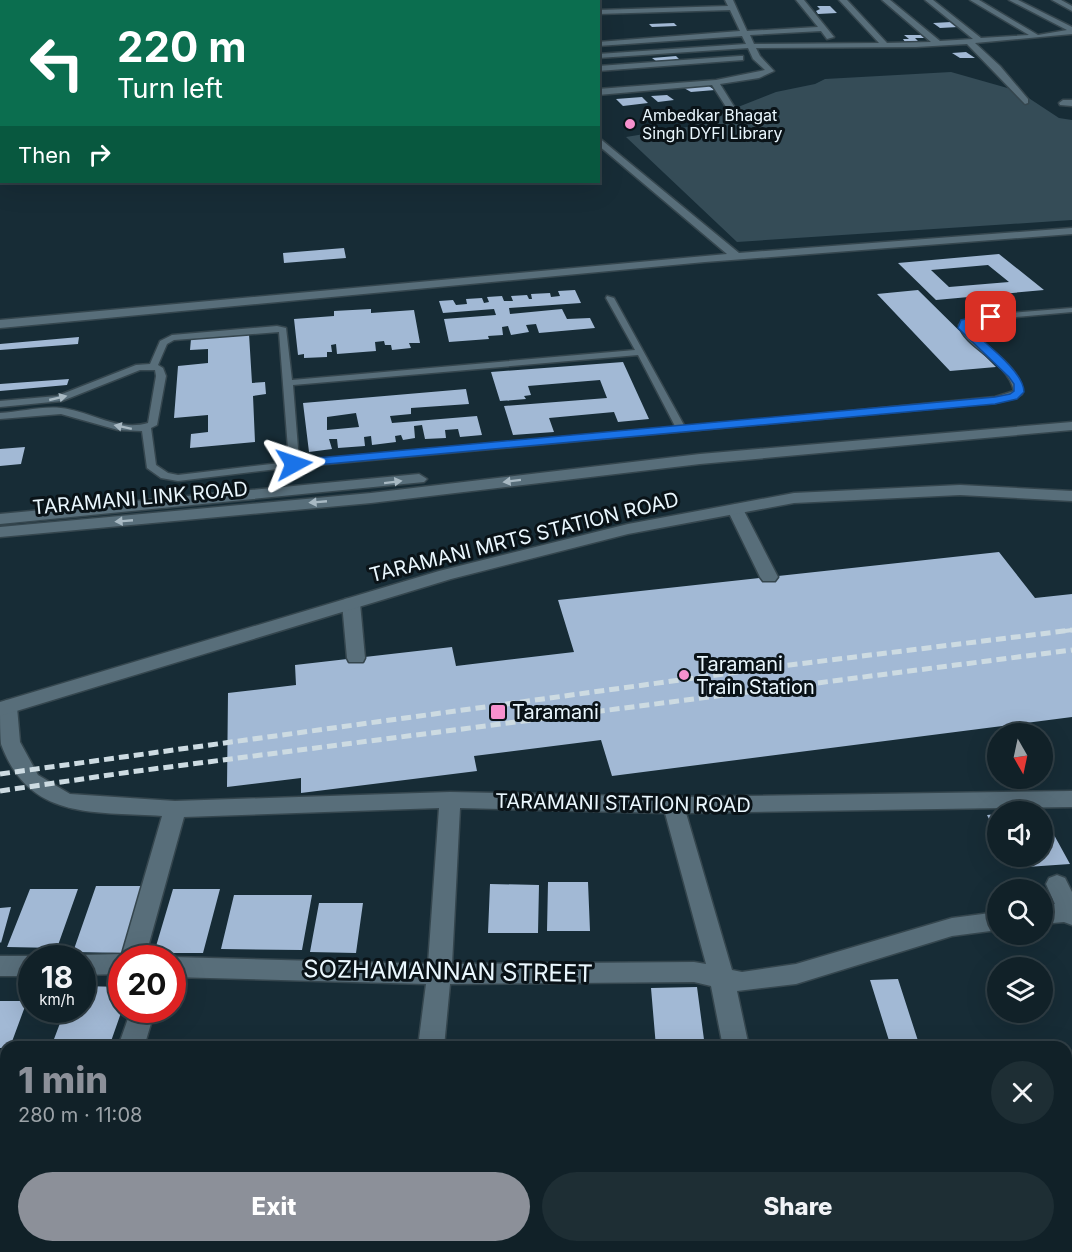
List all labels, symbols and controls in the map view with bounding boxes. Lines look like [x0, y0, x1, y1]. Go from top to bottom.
text: 220 m [117, 21, 247, 72]
icon: left [18, 24, 96, 102]
text: Turn left [117, 72, 223, 105]
place label: Ambedkar Bhagat Singh DYFI Library [642, 105, 782, 143]
marker: Ambedkar Bhagat Singh DYFI Library [623, 117, 637, 131]
icon: right [83, 138, 116, 171]
text: Then [18, 142, 71, 168]
pin [965, 291, 1016, 342]
icon: arrive [974, 300, 1007, 333]
one-way arrow [49, 392, 67, 402]
one-way arrow [113, 422, 132, 431]
position arrow [262, 432, 326, 496]
one-way arrow [503, 476, 522, 485]
street label: TARAMANI LINK ROAD [31, 477, 249, 519]
one-way arrow [383, 477, 402, 487]
street label: TARAMANI MRTS STATION ROAD [367, 487, 681, 587]
one-way arrow [309, 497, 328, 507]
one-way arrow [115, 516, 134, 526]
place label: Taramani Train Station [696, 652, 815, 699]
marker: Taramani Train Station [677, 668, 691, 682]
place label: Taramani [512, 700, 599, 724]
marker: Taramani [489, 703, 507, 721]
north arrow [987, 723, 1053, 789]
map controls [987, 723, 1053, 1023]
street label: TARAMANI STATION ROAD [495, 789, 751, 817]
button: sound [987, 801, 1053, 867]
button: search [987, 879, 1053, 945]
speed limit sign: 20 [108, 945, 186, 1023]
street label: SOZHAMANNAN STREET [303, 954, 593, 988]
button: layers [987, 957, 1053, 1023]
text: 18 [41, 959, 73, 995]
text: km/h [39, 990, 75, 1009]
text: 1 min [18, 1058, 108, 1102]
button: close [991, 1061, 1054, 1124]
text: 280 m · 11:08 [18, 1103, 142, 1127]
button: Exit [18, 1172, 530, 1241]
button: Share [542, 1172, 1054, 1241]

